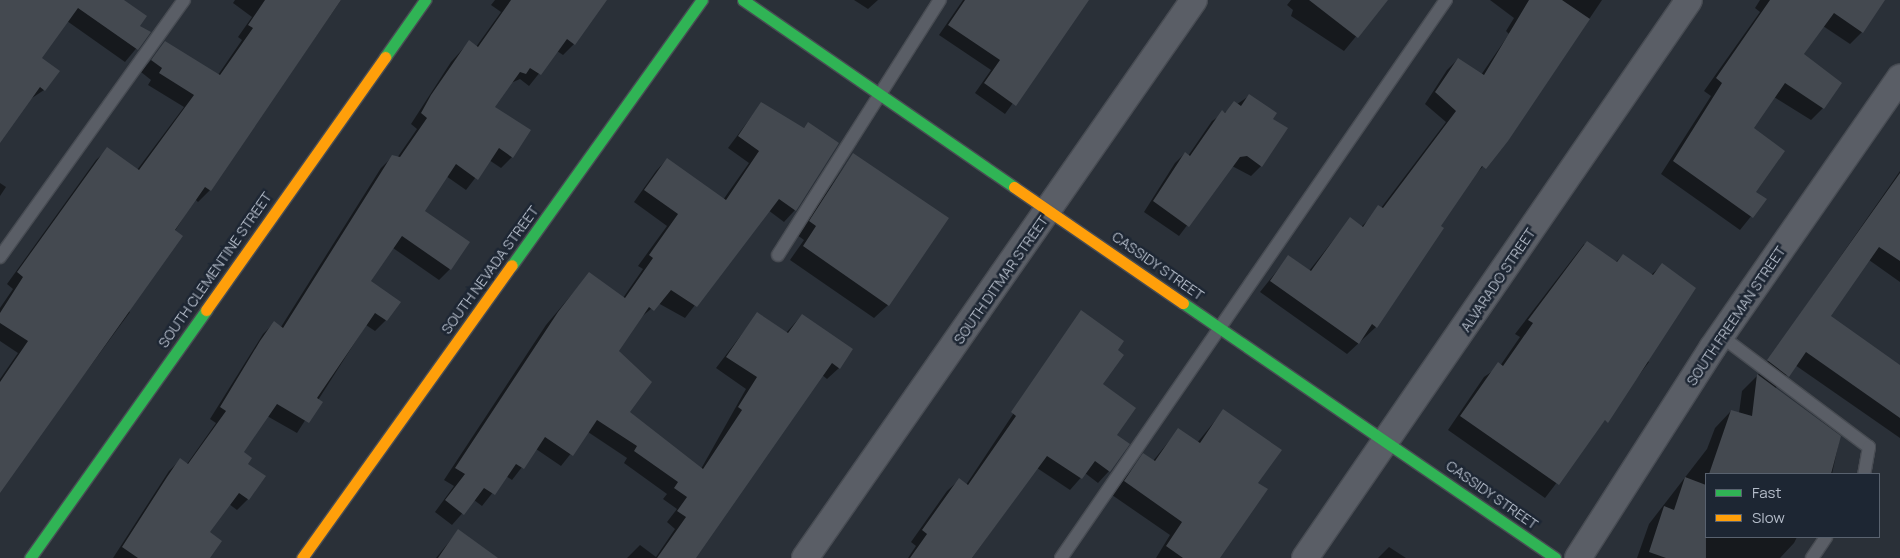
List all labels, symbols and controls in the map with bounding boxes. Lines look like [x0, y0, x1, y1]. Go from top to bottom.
street label: SOUTH CLEMENTINE STREET [155, 189, 275, 351]
street label: SOUTH NEVADA STREET [438, 203, 542, 337]
street label: SOUTH DITMAR STREET [950, 213, 1052, 347]
street label: ALVARADO STREET [1457, 225, 1539, 335]
street label: CASSIDY STREET [1109, 228, 1207, 304]
street label: SOUTH FREEMAN STREET [1683, 243, 1789, 389]
street label: CASSIDY STREET [1443, 457, 1541, 533]
legend [1705, 473, 1880, 538]
text: Fast [1752, 482, 1781, 503]
text: Slow [1752, 507, 1785, 528]

